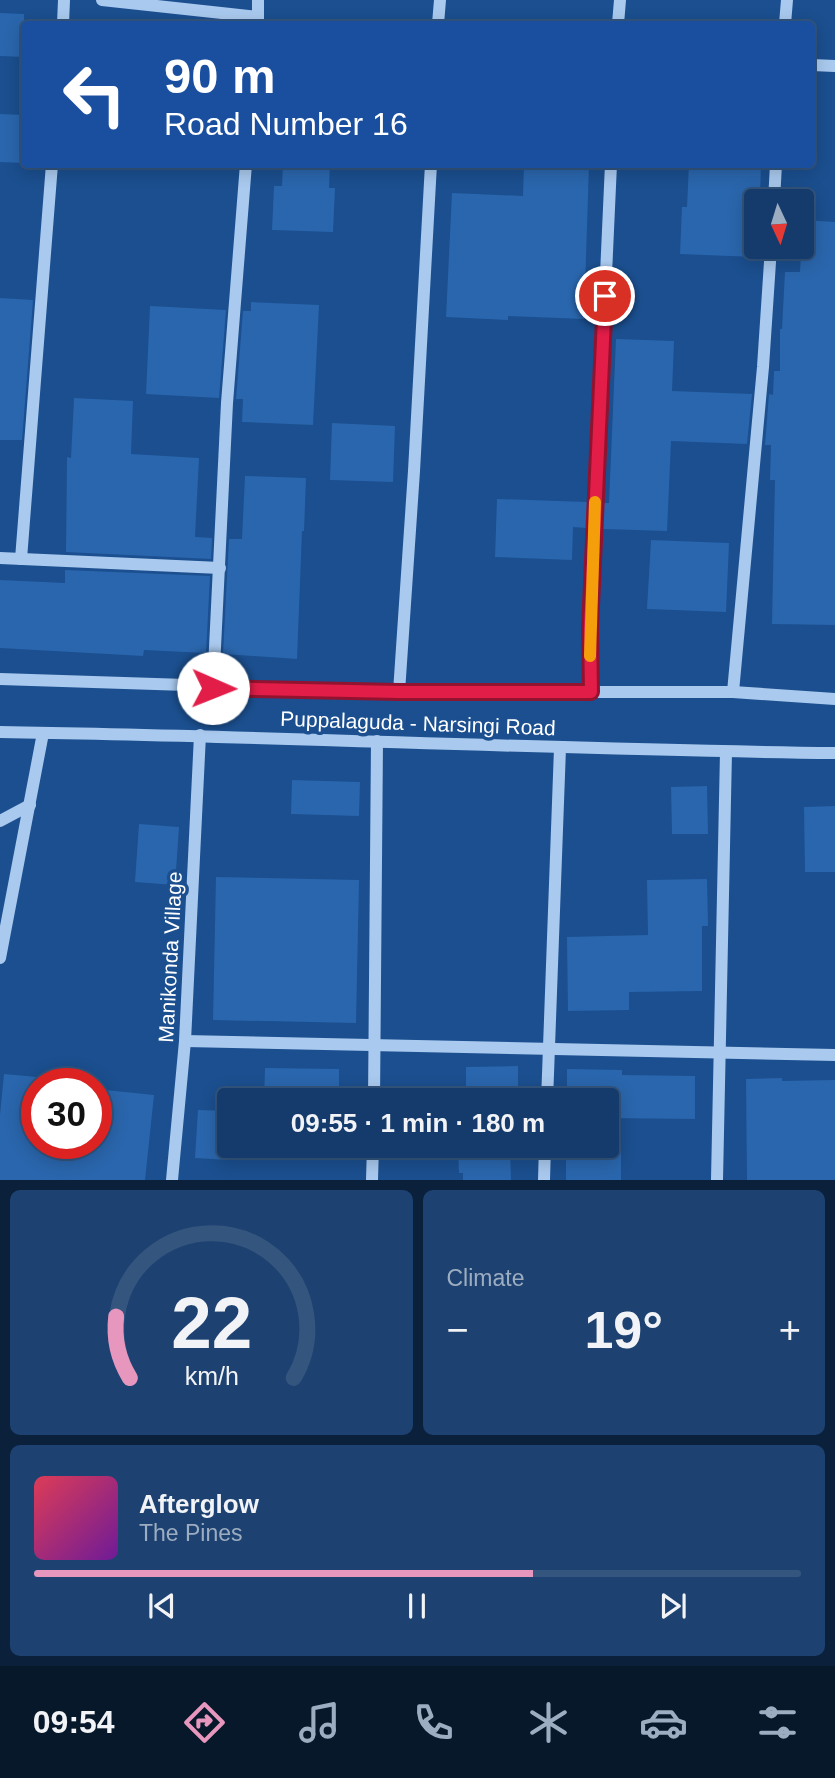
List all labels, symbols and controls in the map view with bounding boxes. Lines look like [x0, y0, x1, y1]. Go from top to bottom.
icon: left [49, 49, 140, 140]
text: 90 m [164, 49, 276, 103]
text: Road Number 16 [164, 106, 408, 142]
north arrow [744, 189, 814, 259]
map controls [744, 189, 814, 259]
pin [575, 266, 635, 326]
icon: arrive [586, 277, 624, 315]
position arrow [176, 651, 250, 725]
street label: Puppalaguda - Narsingi Road [280, 707, 556, 739]
street label: Manikonda Village [154, 871, 186, 1043]
speed limit sign: 30 [21, 1068, 112, 1159]
text: 09:55 · 1 min · 180 m [291, 1108, 545, 1138]
text: Climate [447, 1265, 524, 1291]
text: 22 [171, 1283, 252, 1364]
text: 19° [584, 1301, 663, 1359]
text: − [447, 1309, 469, 1351]
text: + [779, 1309, 801, 1351]
text: km/h [184, 1362, 238, 1390]
text: Afterglow [139, 1489, 259, 1519]
text: The Pines [139, 1520, 243, 1546]
icon: previous [143, 1587, 181, 1625]
icon: pause [398, 1587, 436, 1625]
icon: next [654, 1587, 692, 1625]
icon: directions [180, 1698, 229, 1747]
icon: music [295, 1698, 344, 1747]
icon: phone [409, 1698, 458, 1747]
icon: climate [524, 1698, 573, 1747]
icon: car [639, 1698, 688, 1747]
icon: filters [753, 1698, 802, 1747]
text: 09:54 [33, 1704, 115, 1740]

